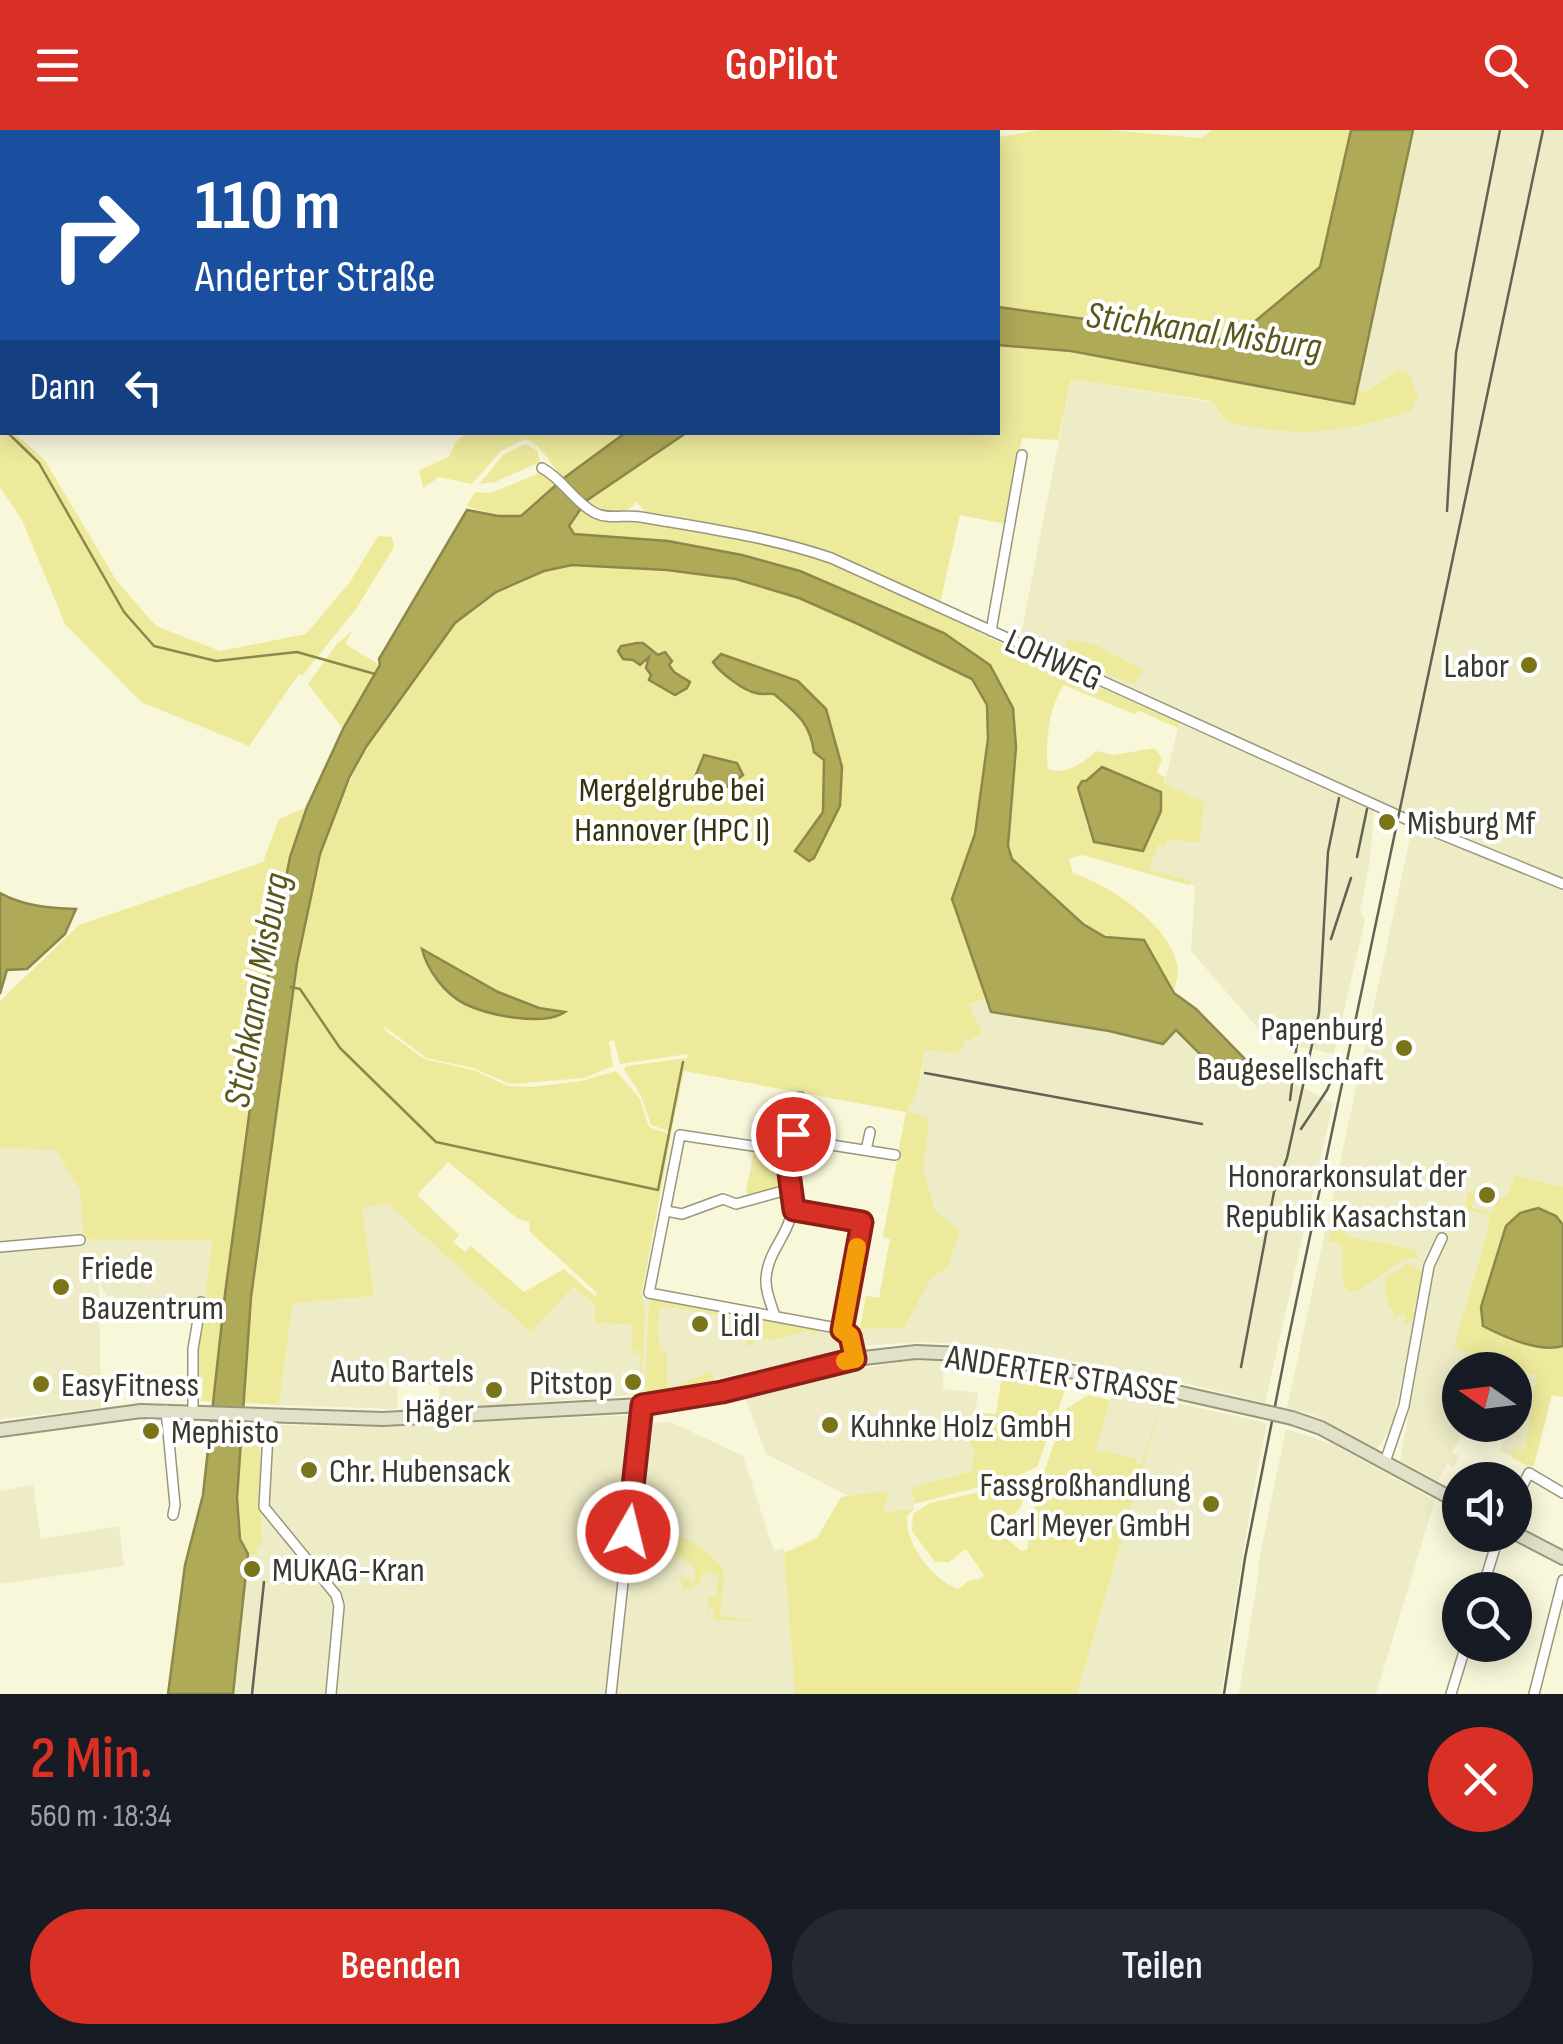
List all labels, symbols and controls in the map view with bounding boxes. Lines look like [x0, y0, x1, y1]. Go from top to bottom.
icon: menu [30, 38, 85, 93]
text: GoPilot [725, 38, 838, 93]
icon: search [1478, 38, 1533, 93]
text: 110 m [195, 165, 341, 249]
icon: right [30, 170, 160, 300]
text: Anderter Straße [195, 250, 436, 305]
water label: Stichkanal Misburg [1083, 293, 1325, 370]
icon: left [116, 360, 171, 415]
text: Dann [30, 365, 96, 410]
street label: LOHWEG [998, 620, 1109, 701]
place label: Labor [1443, 645, 1509, 688]
marker: Labor [1518, 654, 1540, 676]
park label: Mergelgrube bei Hannover (HPC I) [574, 769, 770, 852]
place label: Misburg Mf [1407, 802, 1536, 845]
marker: Misburg Mf [1376, 811, 1398, 833]
water label: Stichkanal Misburg [215, 869, 300, 1111]
place label: Papenburg Baugesellschaft [1197, 1008, 1384, 1091]
marker: Papenburg Baugesellschaft [1393, 1037, 1415, 1059]
pin [751, 1092, 836, 1177]
icon: arrive [766, 1107, 821, 1162]
place label: Honorarkonsulat der Republik Kasachstan [1225, 1155, 1467, 1238]
marker: Honorarkonsulat der Republik Kasachstan [1476, 1184, 1498, 1206]
place label: Friede Bauzentrum [81, 1247, 224, 1330]
marker: Friede Bauzentrum [50, 1276, 72, 1298]
place label: Lidl [720, 1304, 761, 1347]
marker: Lidl [689, 1313, 711, 1335]
street label: ANDERTER STRASSE [942, 1336, 1181, 1415]
place label: Auto Bartels Häger [330, 1350, 474, 1433]
north arrow [1442, 1352, 1532, 1442]
map controls [1442, 1352, 1532, 1662]
place label: Pitstop [529, 1362, 613, 1405]
place label: EasyFitness [61, 1364, 199, 1407]
marker: Pitstop [622, 1371, 644, 1393]
marker: EasyFitness [30, 1373, 52, 1395]
marker: Auto Bartels Häger [483, 1379, 505, 1401]
place label: Kuhnke Holz GmbH [850, 1405, 1072, 1448]
place label: Mephisto [171, 1411, 279, 1454]
marker: Kuhnke Holz GmbH [819, 1414, 841, 1436]
marker: Mephisto [140, 1420, 162, 1442]
place label: Chr. Hubensack [329, 1450, 511, 1493]
marker: Chr. Hubensack [298, 1459, 320, 1481]
button: sound [1442, 1462, 1532, 1552]
place label: Fassgroßhandlung Carl Meyer GmbH [980, 1464, 1191, 1547]
position arrow [576, 1480, 680, 1584]
marker: Fassgroßhandlung Carl Meyer GmbH [1200, 1493, 1222, 1515]
place label: MUKAG-Kran [272, 1549, 425, 1592]
marker: MUKAG-Kran [241, 1558, 263, 1580]
button: search [1442, 1572, 1532, 1662]
text: 2 Min. [30, 1723, 153, 1795]
button: close [1428, 1727, 1533, 1832]
text: 560 m · 18:34 [30, 1797, 171, 1836]
button: Beenden [30, 1909, 772, 2024]
button: Teilen [792, 1909, 1533, 2024]

